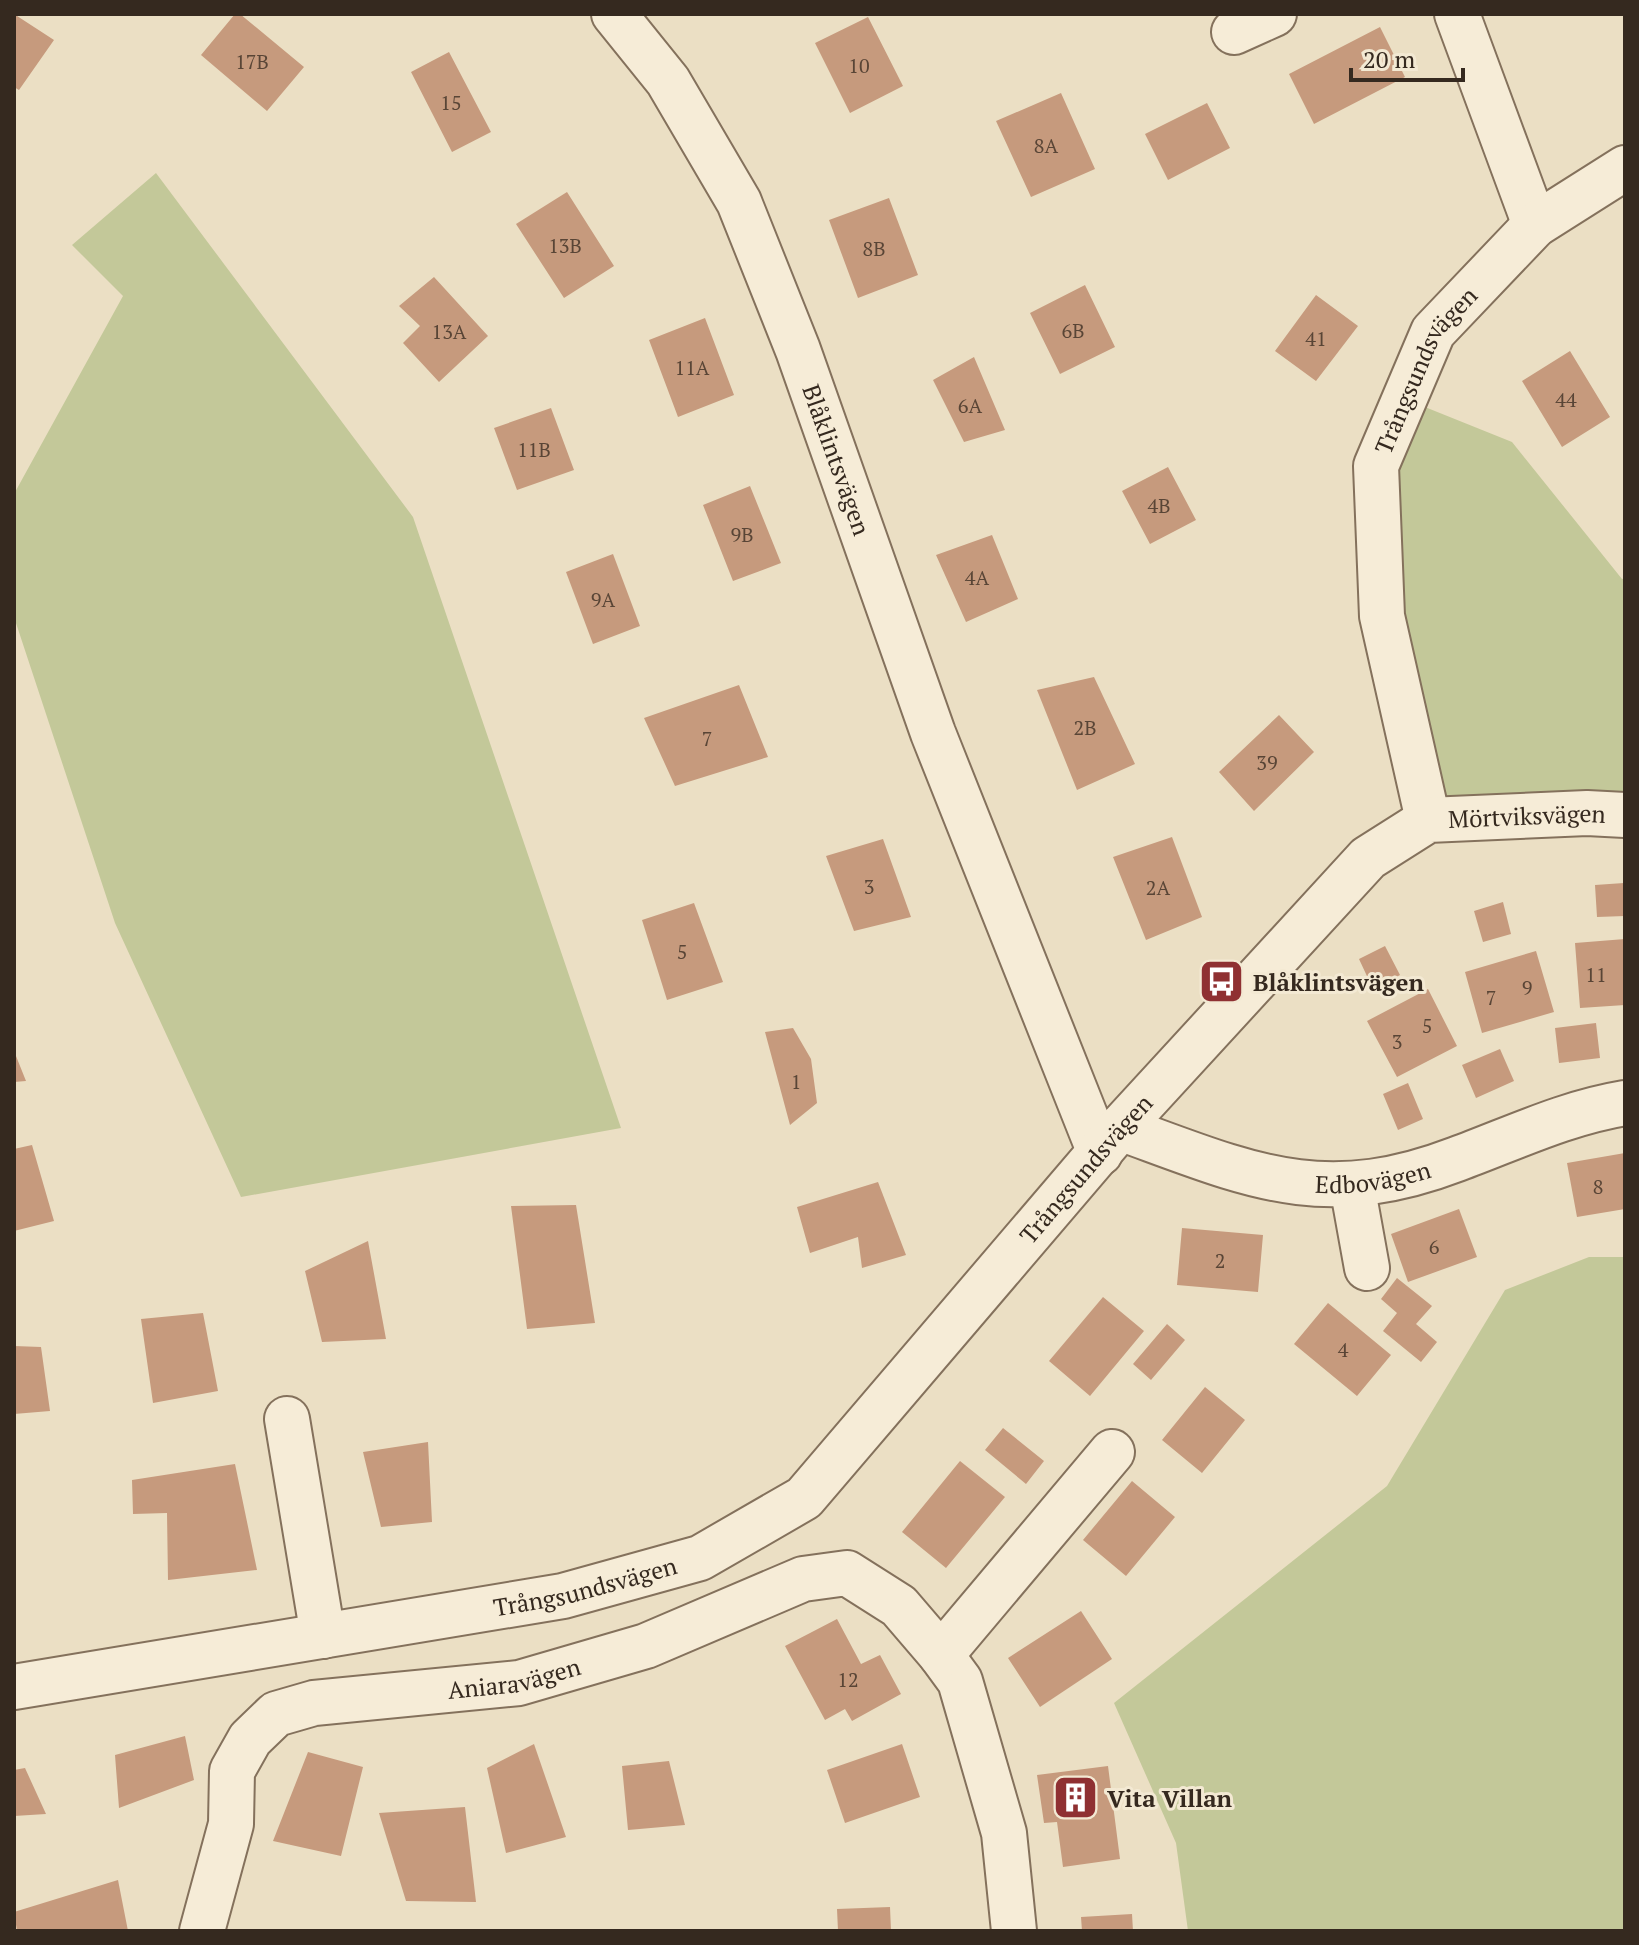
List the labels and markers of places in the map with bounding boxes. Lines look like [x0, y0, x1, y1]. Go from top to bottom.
bus stop icon: Blåklintsvägen [1198, 958, 1246, 1006]
place label: Blåklintsvägen [1253, 966, 1424, 998]
building icon: Vita Villan [1052, 1774, 1100, 1822]
place label: Vita Villan [1107, 1782, 1233, 1814]

